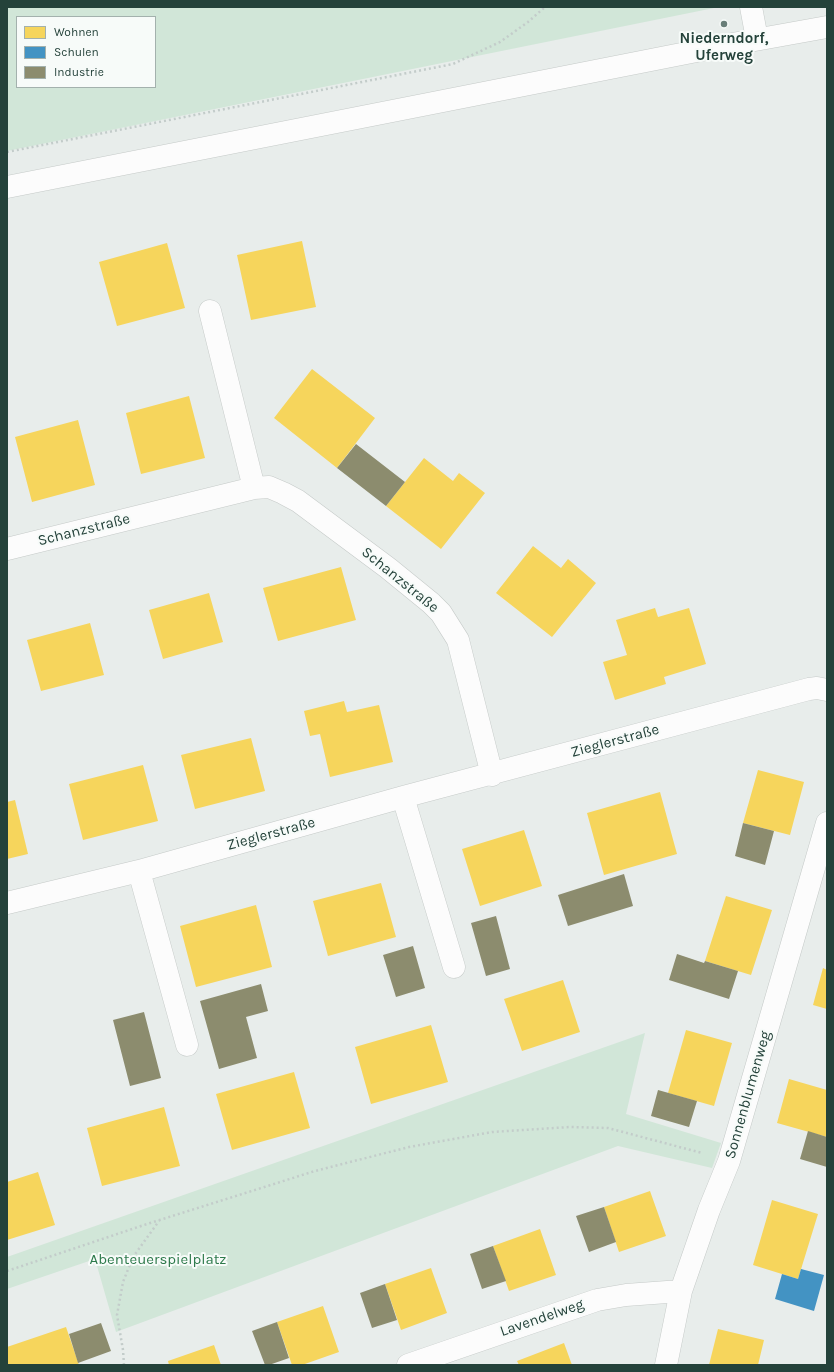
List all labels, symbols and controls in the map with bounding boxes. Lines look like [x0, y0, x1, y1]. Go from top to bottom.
legend [16, 16, 156, 88]
marker: Niederndorf, Uferweg [719, 19, 729, 29]
text: Wohnen [54, 25, 99, 39]
place label: Niederndorf, Uferweg [680, 30, 768, 65]
text: Schulen [54, 45, 99, 59]
text: Industrie [54, 65, 104, 79]
street label: Schanzstraße [36, 510, 132, 550]
street label: Schanzstraße [358, 543, 442, 617]
street label: Zieglerstraße [569, 721, 661, 761]
street label: Zieglerstraße [225, 814, 317, 854]
street label: Sonnenblumenweg [721, 1029, 775, 1161]
park label: Abenteuerspielplatz [90, 1251, 226, 1269]
street label: Lavendelweg [498, 1295, 586, 1341]

